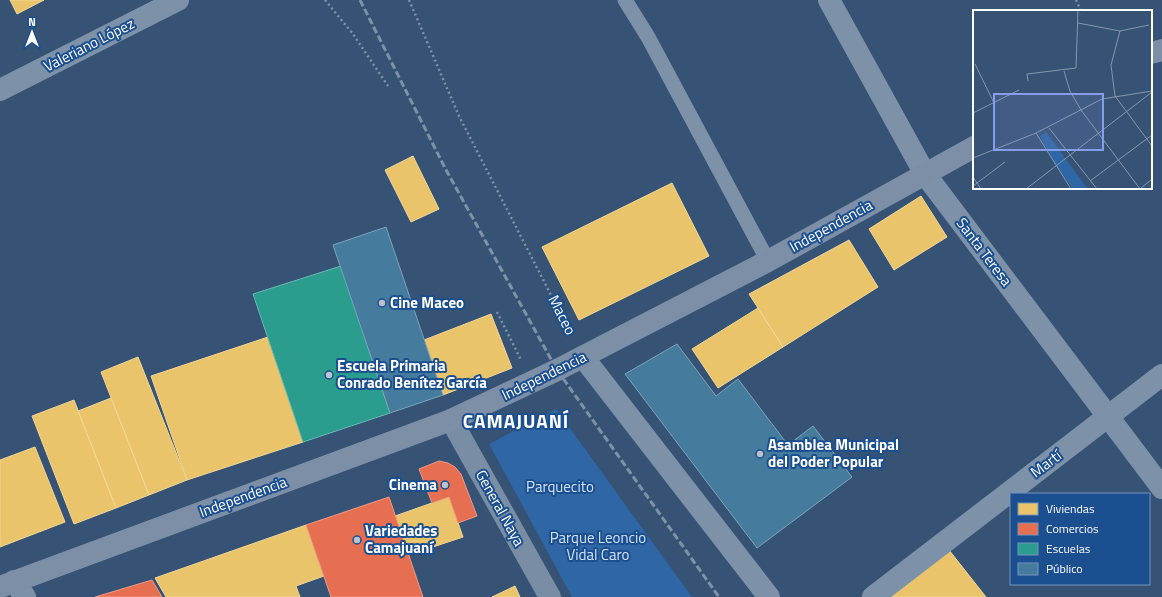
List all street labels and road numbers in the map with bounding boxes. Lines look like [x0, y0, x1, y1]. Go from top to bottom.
street label: Valeriano López [39, 12, 138, 77]
street label: Independencia [785, 193, 877, 258]
street label: Santa Teresa [951, 212, 1018, 291]
street label: Maceo [543, 291, 582, 339]
street label: Independencia [498, 345, 590, 406]
street label: Martí [1025, 443, 1068, 483]
street label: General Naya [470, 465, 531, 551]
street label: Independencia [196, 470, 290, 523]

